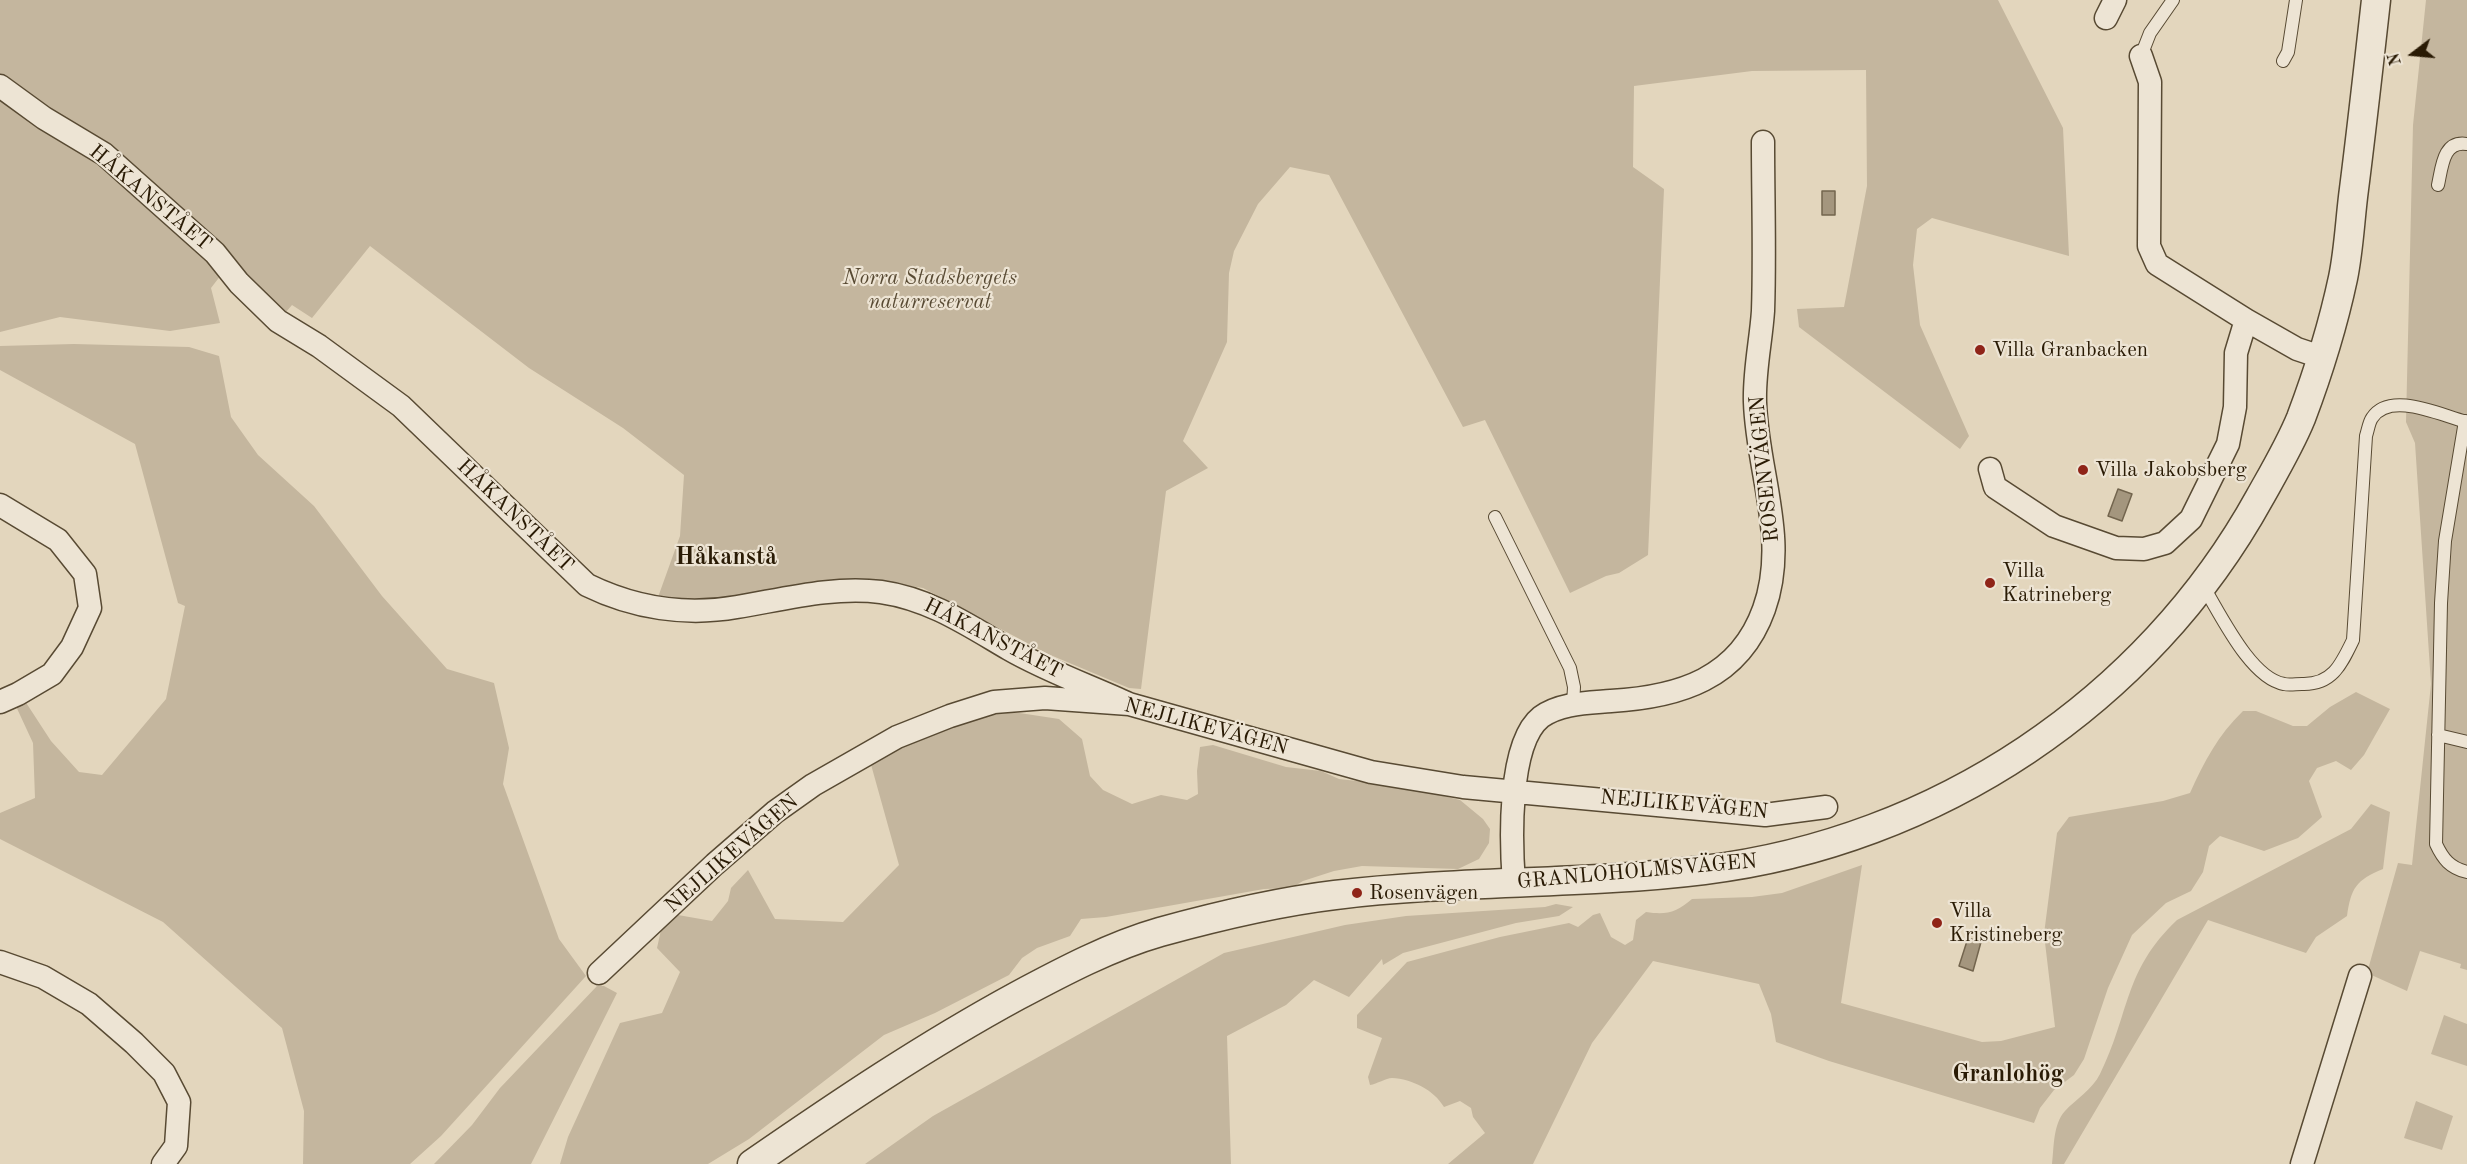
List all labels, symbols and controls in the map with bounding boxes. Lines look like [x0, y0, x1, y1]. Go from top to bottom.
north arrow [2383, 24, 2443, 84]
text: N [2386, 51, 2405, 67]
street label: HÅKANSTÅET [83, 139, 217, 257]
park label: Norra Stadsbergets naturreservat [843, 265, 1017, 315]
place label: Villa Granbacken [1992, 337, 2148, 363]
marker: Villa Granbacken [1973, 343, 1987, 357]
street label: ROSENVÄGEN [1745, 394, 1785, 544]
street label: HÅKANSTÅET [451, 454, 579, 578]
place label: Villa Jakobsberg [2095, 457, 2247, 483]
marker: Villa Jakobsberg [2076, 463, 2090, 477]
district label: Håkanstå [675, 544, 777, 572]
place label: Villa Katrineberg [2002, 558, 2111, 608]
marker: Villa Katrineberg [1983, 576, 1997, 590]
street label: HÅKANSTÅET [919, 593, 1067, 685]
street label: NEJLIKEVÄGEN [1121, 693, 1291, 761]
street label: NEJLIKEVÄGEN [1599, 785, 1769, 825]
street label: NEJLIKEVÄGEN [660, 789, 804, 919]
street label: GRANLOHOLMSVÄGEN [1516, 849, 1758, 895]
place label: Rosenvägen [1369, 880, 1478, 906]
marker: Rosenvägen [1350, 886, 1364, 900]
place label: Villa Kristineberg [1949, 898, 2063, 948]
marker: Villa Kristineberg [1930, 916, 1944, 930]
district label: Granlohög [1952, 1061, 2064, 1089]

